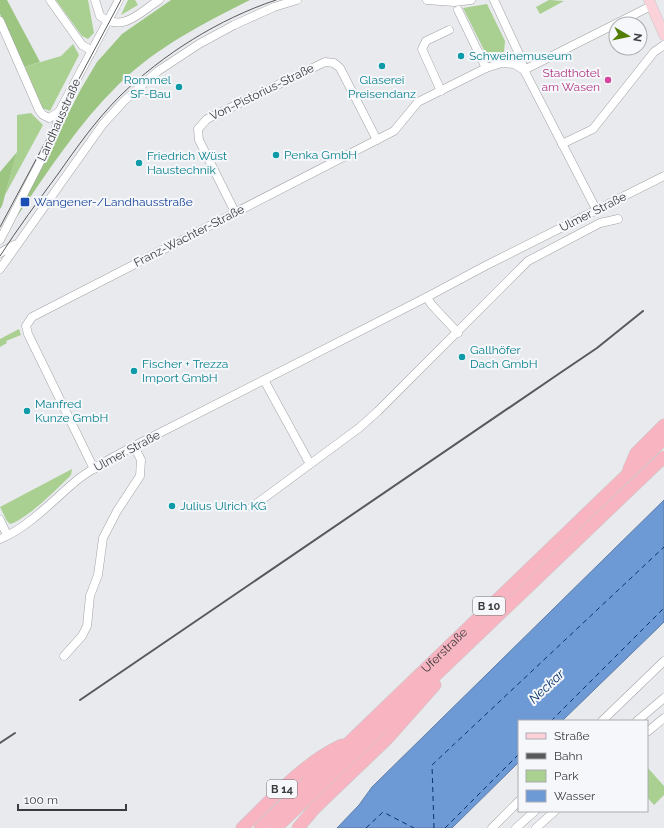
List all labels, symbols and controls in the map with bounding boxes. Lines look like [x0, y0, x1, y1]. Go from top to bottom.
north arrow [608, 16, 648, 56]
text: N [630, 32, 644, 43]
place label: Schweinemuseum [469, 49, 572, 63]
marker: Schweinemuseum [456, 51, 466, 61]
street label: Von-Pistorius-Straße [208, 61, 316, 123]
marker: Glaserei Preisendanz [377, 61, 387, 71]
place label: Stadthotel am Wasen [541, 66, 601, 94]
place label: Rommel SF-Bau [124, 73, 172, 101]
place label: Glaserei Preisendanz [348, 73, 416, 101]
marker: Stadthotel am Wasen [603, 75, 613, 85]
street label: Landhausstraße [35, 77, 83, 163]
marker: Rommel SF-Bau [174, 82, 184, 92]
place label: Penka GmbH [284, 148, 357, 162]
place label: Friedrich Wüst Haustechnik [147, 149, 227, 177]
marker: Penka GmbH [271, 150, 281, 160]
marker: Friedrich Wüst Haustechnik [134, 158, 144, 168]
street label: Ulmer Straße [557, 189, 629, 235]
place label: Wangener-/Landhausstraße [34, 195, 193, 209]
marker: Wangener-/Landhausstraße [19, 196, 31, 208]
street label: Franz-Wachter-Straße [131, 202, 247, 270]
place label: Gallhöfer Dach GmbH [470, 343, 538, 371]
marker: Gallhöfer Dach GmbH [457, 352, 467, 362]
place label: Fischer + Trezza Import GmbH [142, 357, 228, 385]
marker: Fischer + Trezza Import GmbH [129, 366, 139, 376]
place label: Manfred Kunze GmbH [35, 397, 108, 425]
marker: Manfred Kunze GmbH [22, 406, 32, 416]
street label: Ulmer Straße [92, 428, 162, 474]
place label: Julius Ulrich KG [180, 499, 266, 513]
marker: Julius Ulrich KG [167, 501, 177, 511]
road number: B 10 [473, 597, 505, 615]
street label: Uferstraße [419, 625, 470, 676]
water label: Neckar [526, 666, 567, 706]
legend [518, 720, 648, 812]
text: Straße [554, 729, 590, 743]
text: Bahn [554, 749, 583, 763]
text: Park [554, 769, 579, 783]
road number: B 14 [267, 780, 297, 798]
scale bar [18, 786, 126, 812]
text: Wasser [554, 789, 596, 803]
text: 100 m [24, 793, 58, 807]

